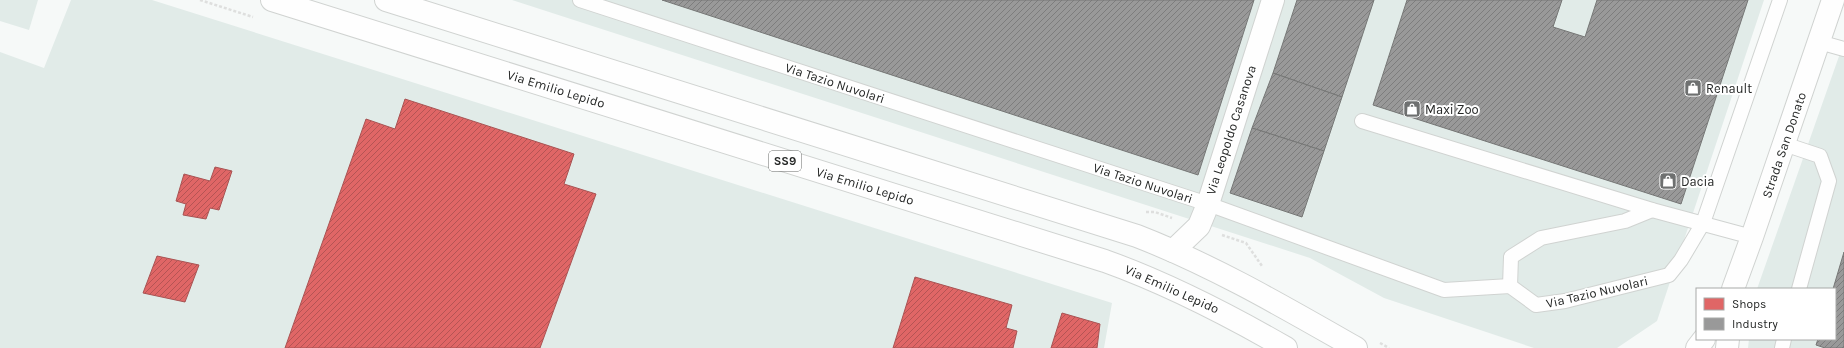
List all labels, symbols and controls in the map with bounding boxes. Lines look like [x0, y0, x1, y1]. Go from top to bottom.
street label: Via Tazio Nuvolari [783, 60, 887, 106]
street label: Via Leopoldo Casanova [1203, 63, 1259, 197]
street label: Via Emilio Lepido [505, 67, 607, 111]
shop icon: Renault [1683, 78, 1703, 98]
place label: Renault [1706, 81, 1752, 96]
street label: Strada San Donato [1759, 90, 1809, 200]
shop icon: Maxi Zoo [1402, 99, 1422, 119]
place label: Maxi Zoo [1425, 102, 1479, 117]
road number: SS9 [769, 151, 801, 171]
street label: Via Tazio Nuvolari [1091, 160, 1195, 206]
street label: Via Emilio Lepido [814, 164, 916, 208]
shop icon: Dacia [1658, 171, 1678, 191]
place label: Dacia [1681, 174, 1714, 189]
street label: Via Emilio Lepido [1123, 262, 1221, 316]
street label: Via Tazio Nuvolari [1545, 273, 1649, 311]
legend [1696, 288, 1836, 340]
text: Shops [1732, 297, 1766, 311]
text: Industry [1732, 317, 1778, 331]

